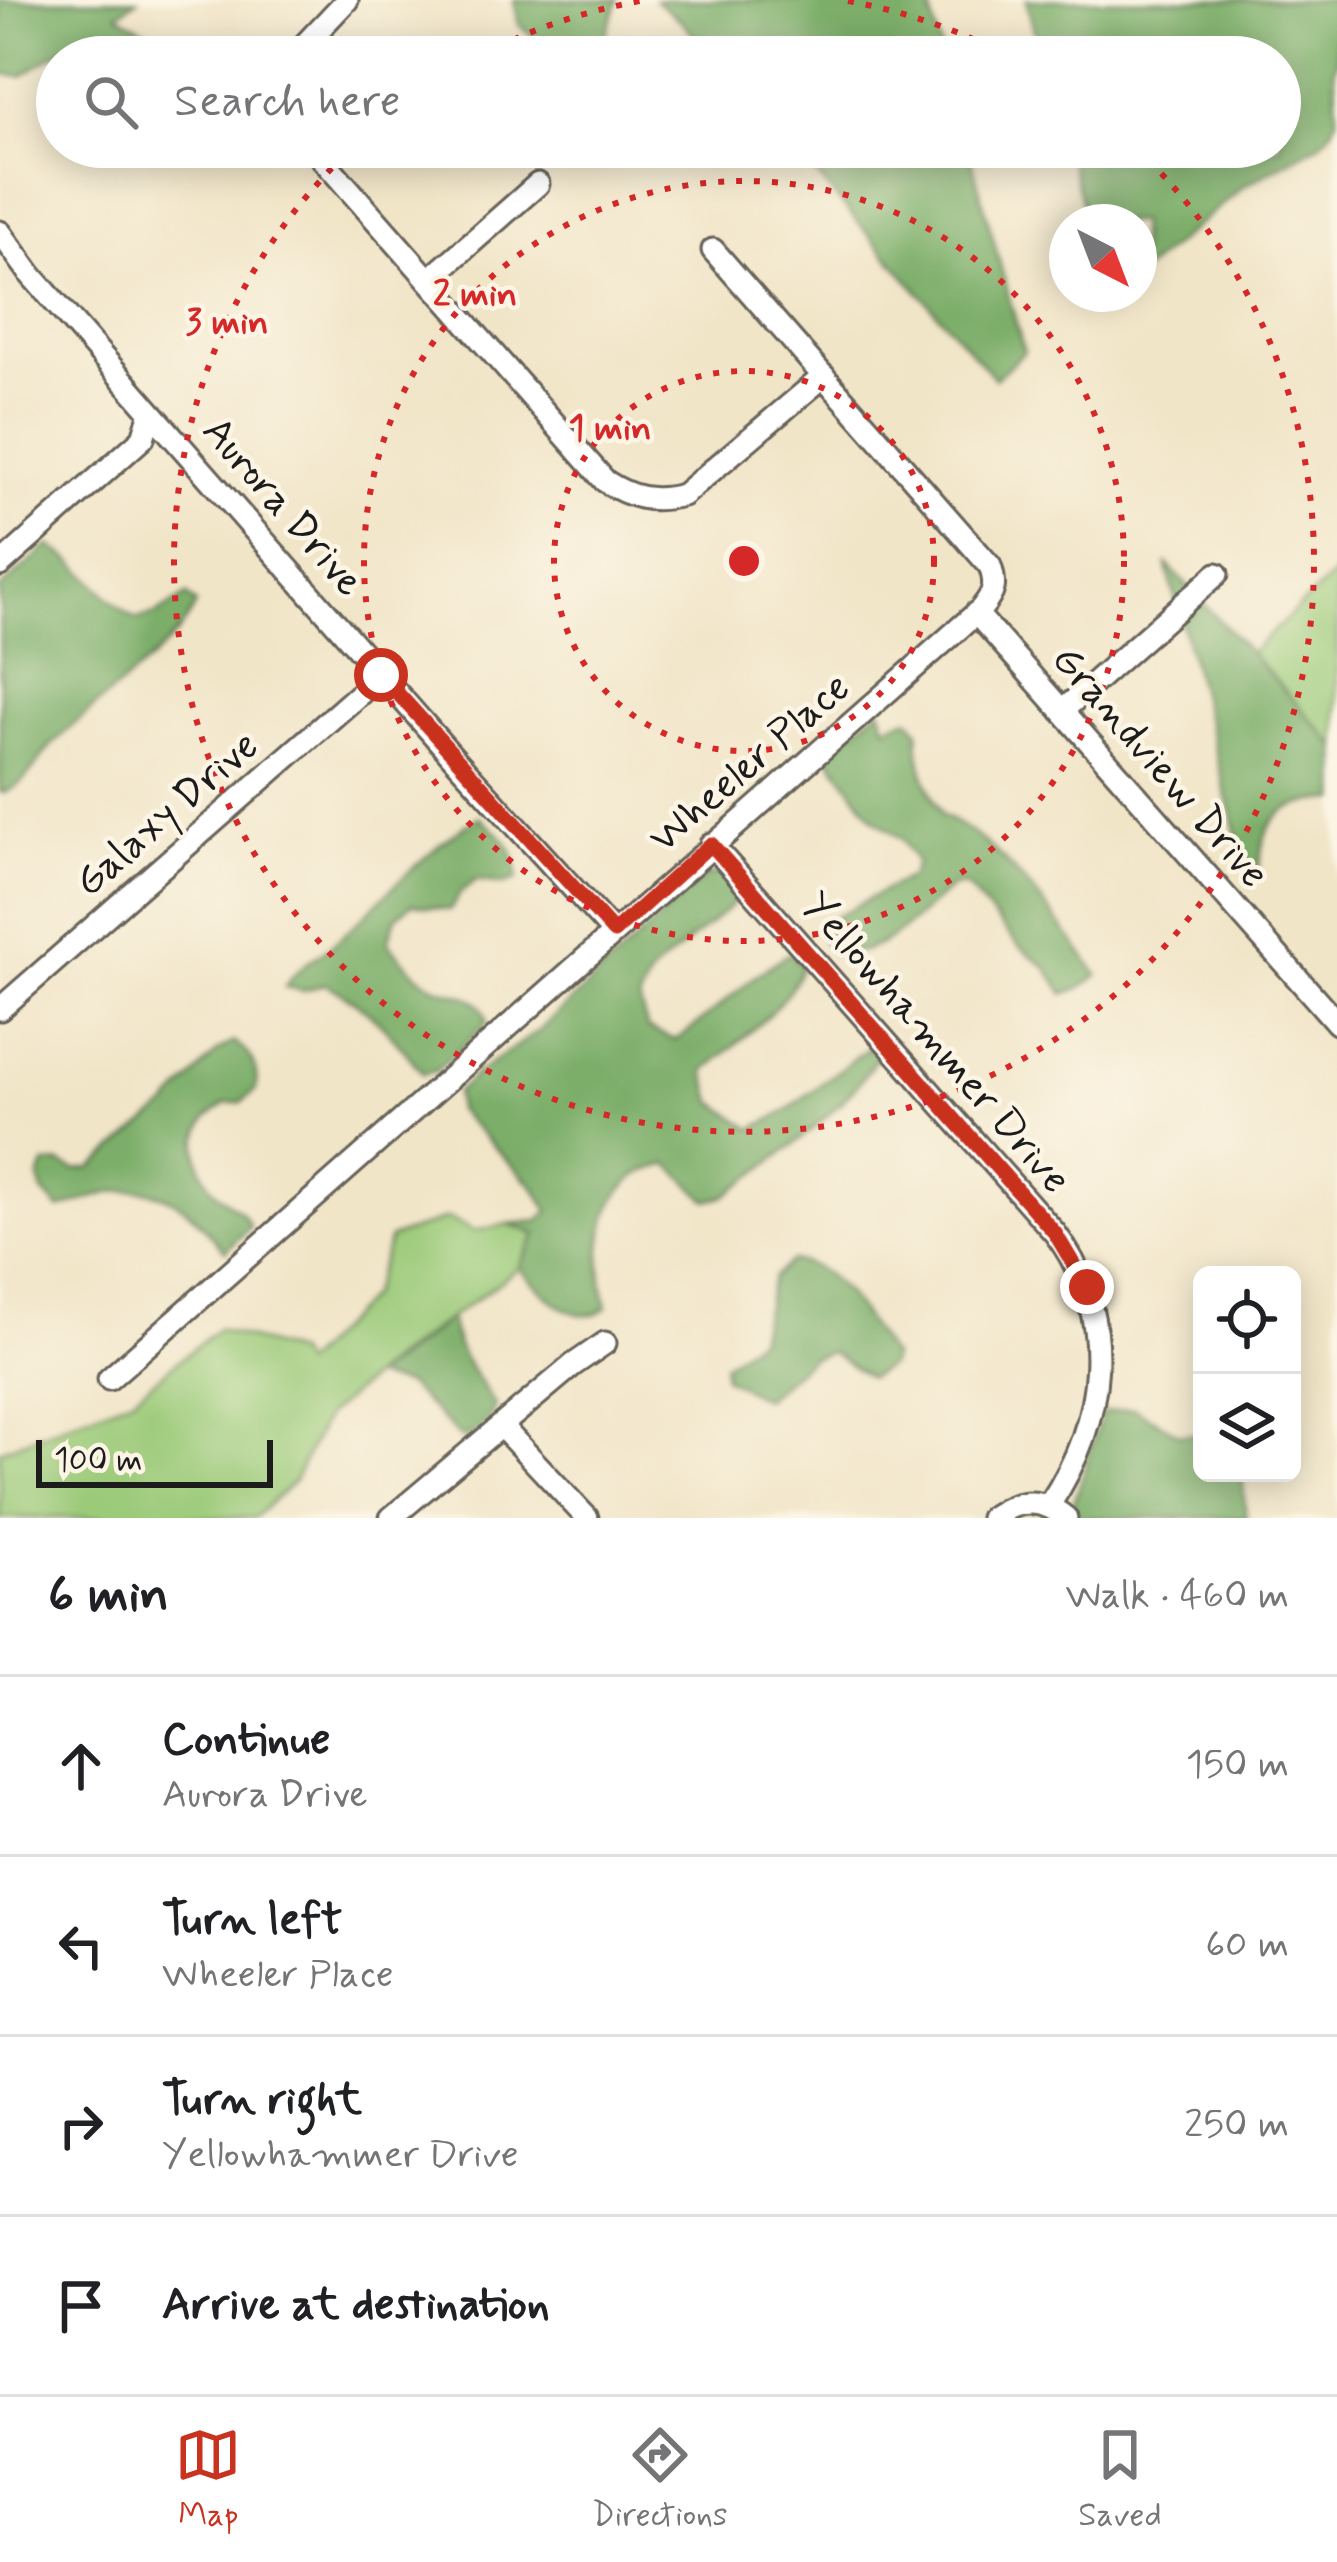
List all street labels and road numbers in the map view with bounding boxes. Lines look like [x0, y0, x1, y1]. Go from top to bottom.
street label: Aurora Drive [189, 406, 376, 609]
street label: Grandview Drive [1038, 634, 1280, 901]
street label: Wheeler Place [638, 661, 862, 866]
street label: Galaxy Drive [63, 719, 271, 910]
street label: Yellowhammer Drive [789, 880, 1082, 1206]

